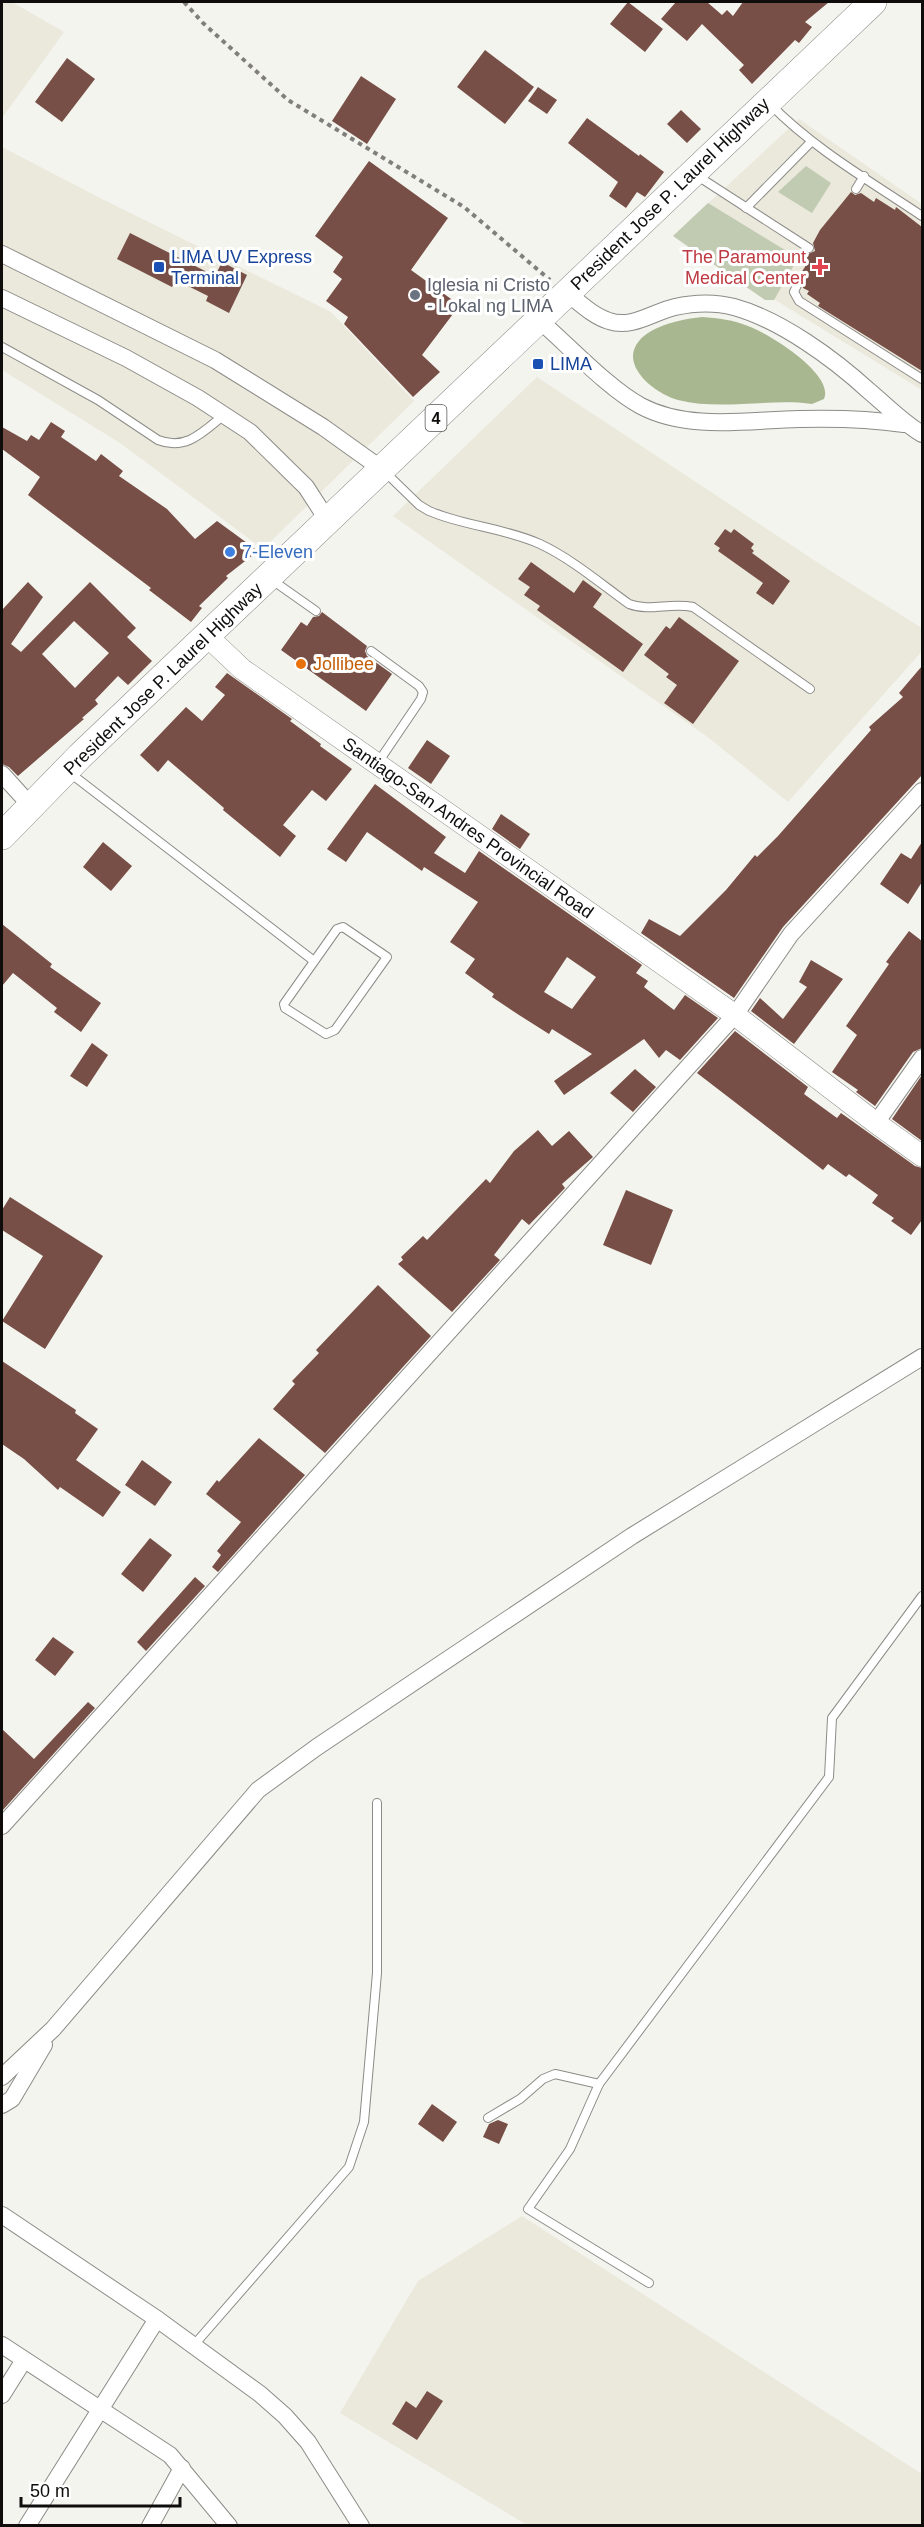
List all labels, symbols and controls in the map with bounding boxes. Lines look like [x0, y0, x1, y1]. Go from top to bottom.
street label: President Jose P. Laurel Highway [567, 94, 773, 294]
place label: LIMA UV Express Terminal [171, 247, 312, 288]
place label: The Paramount Medical Center [682, 247, 806, 288]
marker: The Paramount Medical Center [811, 258, 829, 276]
marker: LIMA UV Express Terminal [152, 260, 166, 274]
place label: Iglesia ni Cristo - Lokal ng LIMA [427, 275, 553, 316]
marker: Iglesia ni Cristo - Lokal ng LIMA [408, 288, 422, 302]
place label: LIMA [550, 354, 592, 374]
marker: LIMA [531, 357, 545, 371]
road number: 4 [426, 405, 446, 431]
place label: 7-Eleven [242, 542, 313, 562]
marker: 7-Eleven [223, 545, 237, 559]
street label: President Jose P. Laurel Highway [60, 579, 266, 779]
place label: Jollibee [313, 654, 374, 674]
marker: Jollibee [294, 657, 308, 671]
street label: Santiago-San Andres Provincial Road [339, 733, 597, 923]
scale bar [21, 2470, 180, 2508]
text: 50 m [30, 2481, 70, 2501]

